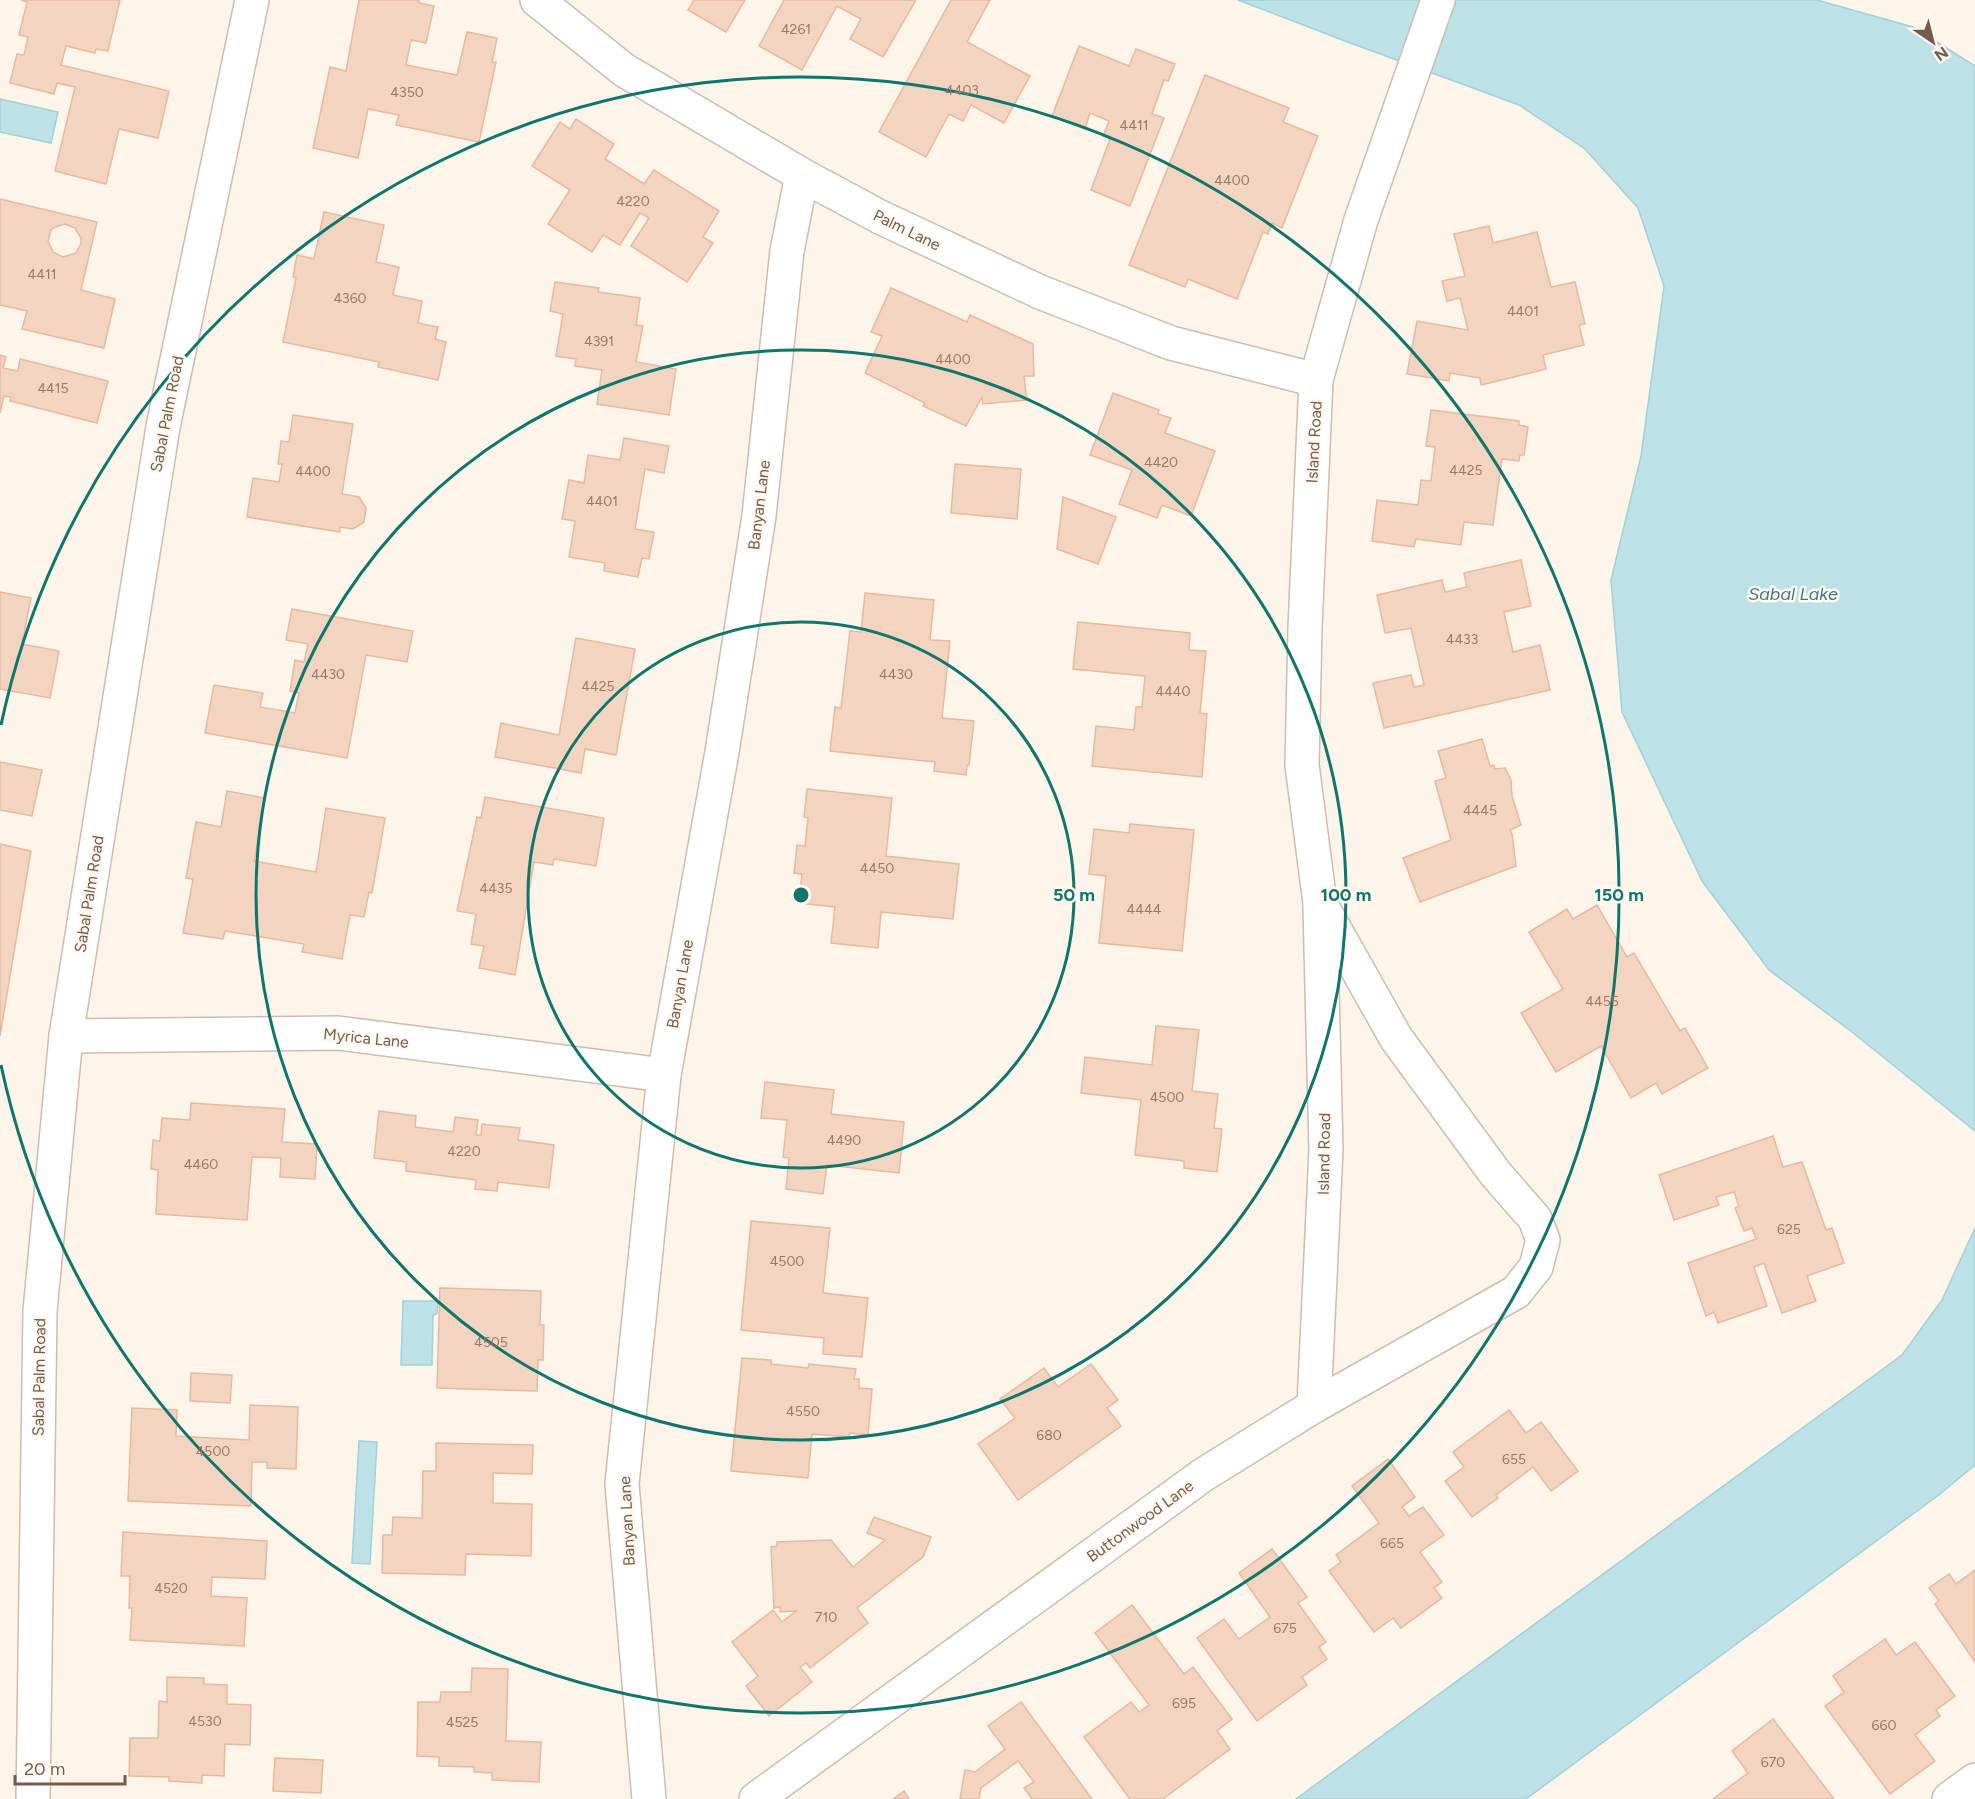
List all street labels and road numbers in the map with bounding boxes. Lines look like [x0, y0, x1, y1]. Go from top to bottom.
street label: Palm Lane [870, 206, 944, 255]
street label: Sabal Palm Road [146, 354, 188, 474]
street label: Island Road [1302, 400, 1326, 484]
street label: Banyan Lane [744, 459, 774, 551]
street label: Sabal Palm Road [70, 834, 108, 954]
street label: Banyan Lane [663, 938, 697, 1030]
street label: Myrica Lane [322, 1024, 410, 1052]
street label: Island Road [1314, 1113, 1334, 1195]
street label: Sabal Palm Road [28, 1318, 50, 1436]
street label: Banyan Lane [615, 1475, 639, 1567]
street label: Buttonwood Lane [1083, 1476, 1197, 1566]

